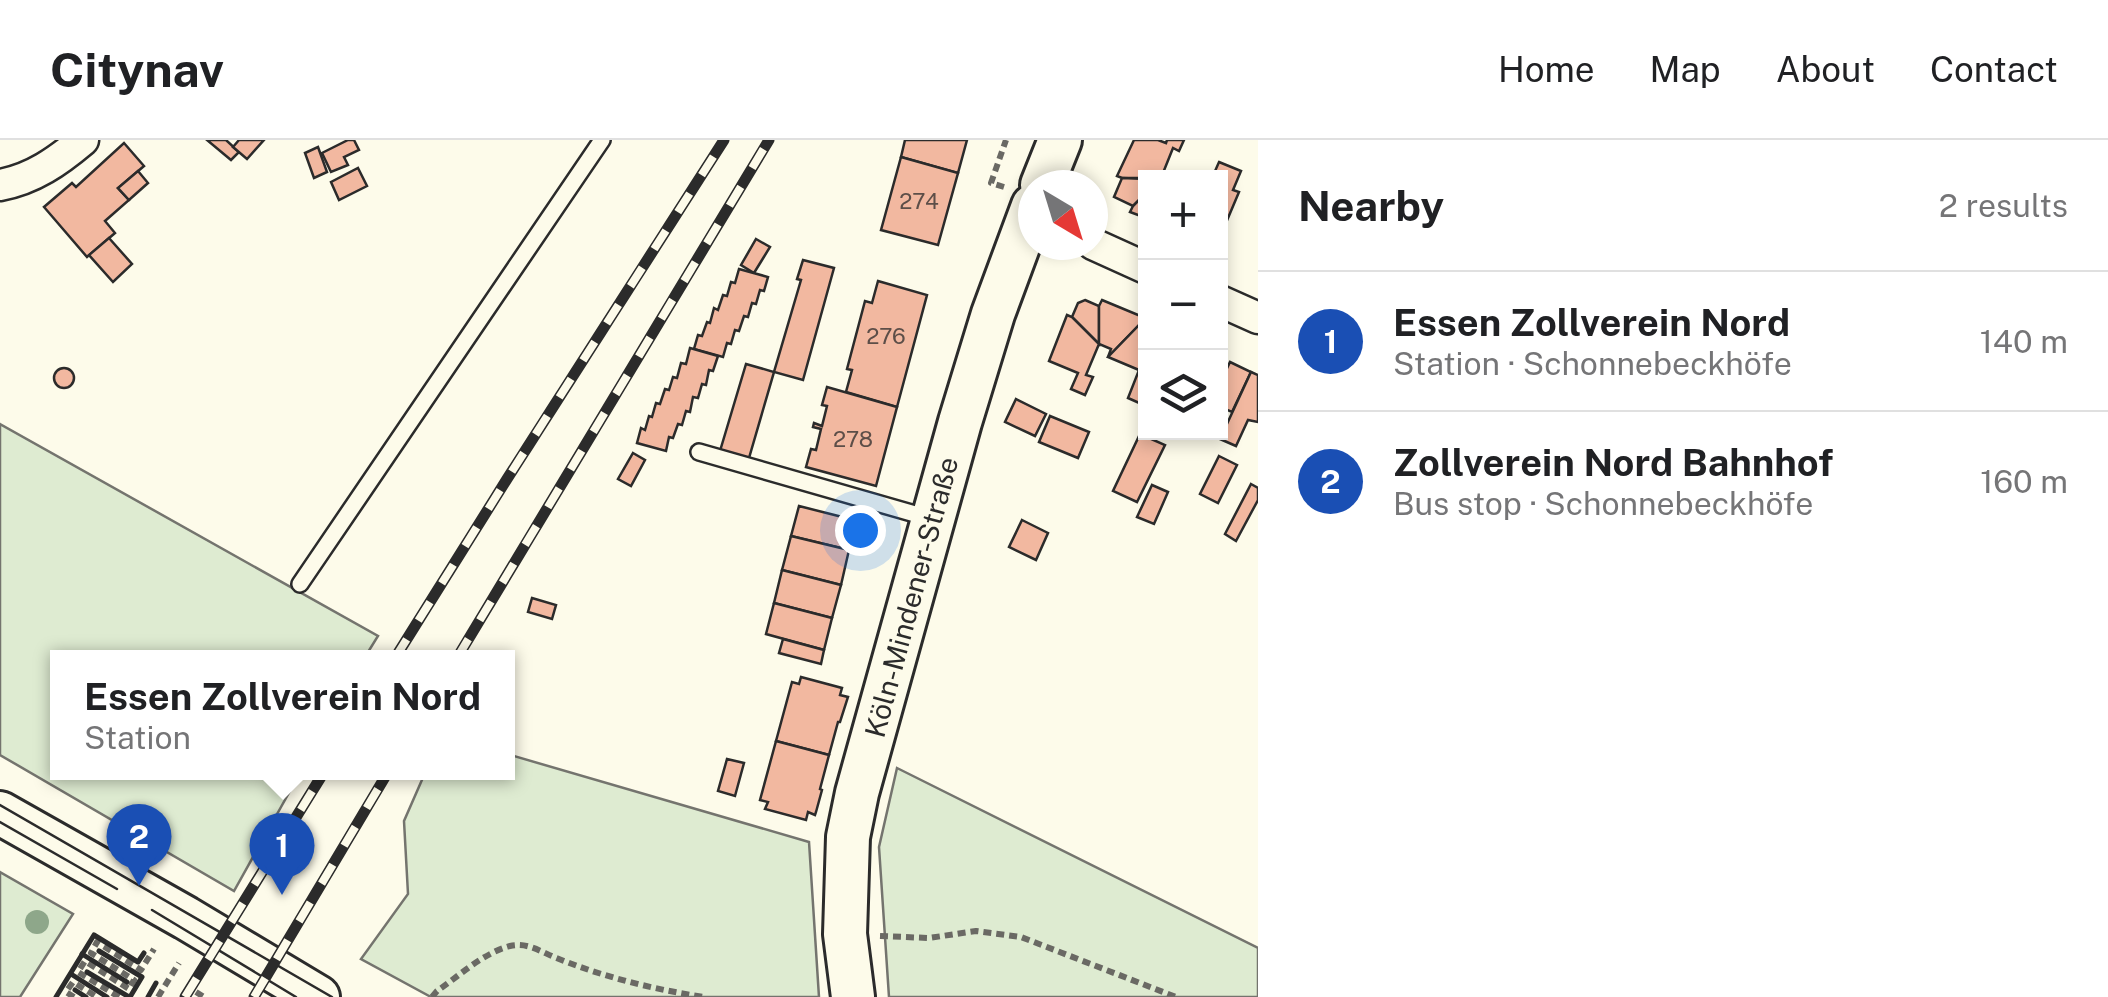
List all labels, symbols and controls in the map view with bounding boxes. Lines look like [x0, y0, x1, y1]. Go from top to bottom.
text: Citynav [50, 41, 224, 98]
text: Home [1498, 49, 1595, 90]
text: Map [1650, 49, 1721, 90]
text: About [1776, 49, 1875, 90]
text: Contact [1930, 49, 2058, 90]
north arrow [1018, 170, 1108, 260]
map controls [1138, 170, 1228, 440]
button: + [1138, 170, 1228, 260]
text: Nearby [1298, 181, 1444, 230]
text: 2 results [1939, 187, 2068, 224]
house number: 274 [899, 188, 939, 214]
button: − [1138, 260, 1228, 350]
text: Essen Zollverein Nord [1393, 300, 1790, 345]
house number: 276 [866, 323, 906, 349]
text: 1 [1324, 323, 1337, 360]
text: 140 m [1980, 323, 2068, 360]
text: Station · Schonnebeckhöfe [1393, 345, 1792, 382]
button: layers [1138, 350, 1228, 440]
house number: 278 [833, 426, 873, 452]
text: Zollverein Nord Bahnhof [1393, 440, 1833, 485]
street label: Köln-Mindener-Straße [858, 453, 964, 741]
text: 2 [1320, 463, 1341, 500]
text: 160 m [1980, 463, 2068, 500]
text: Bus stop · Schonnebeckhöfe [1393, 485, 1813, 522]
your location [835, 505, 886, 556]
popup [50, 650, 515, 780]
text: Essen Zollverein Nord [84, 674, 481, 719]
text: Station [84, 719, 191, 756]
pin: 2 [106, 804, 172, 886]
pin: 1 [250, 812, 314, 895]

